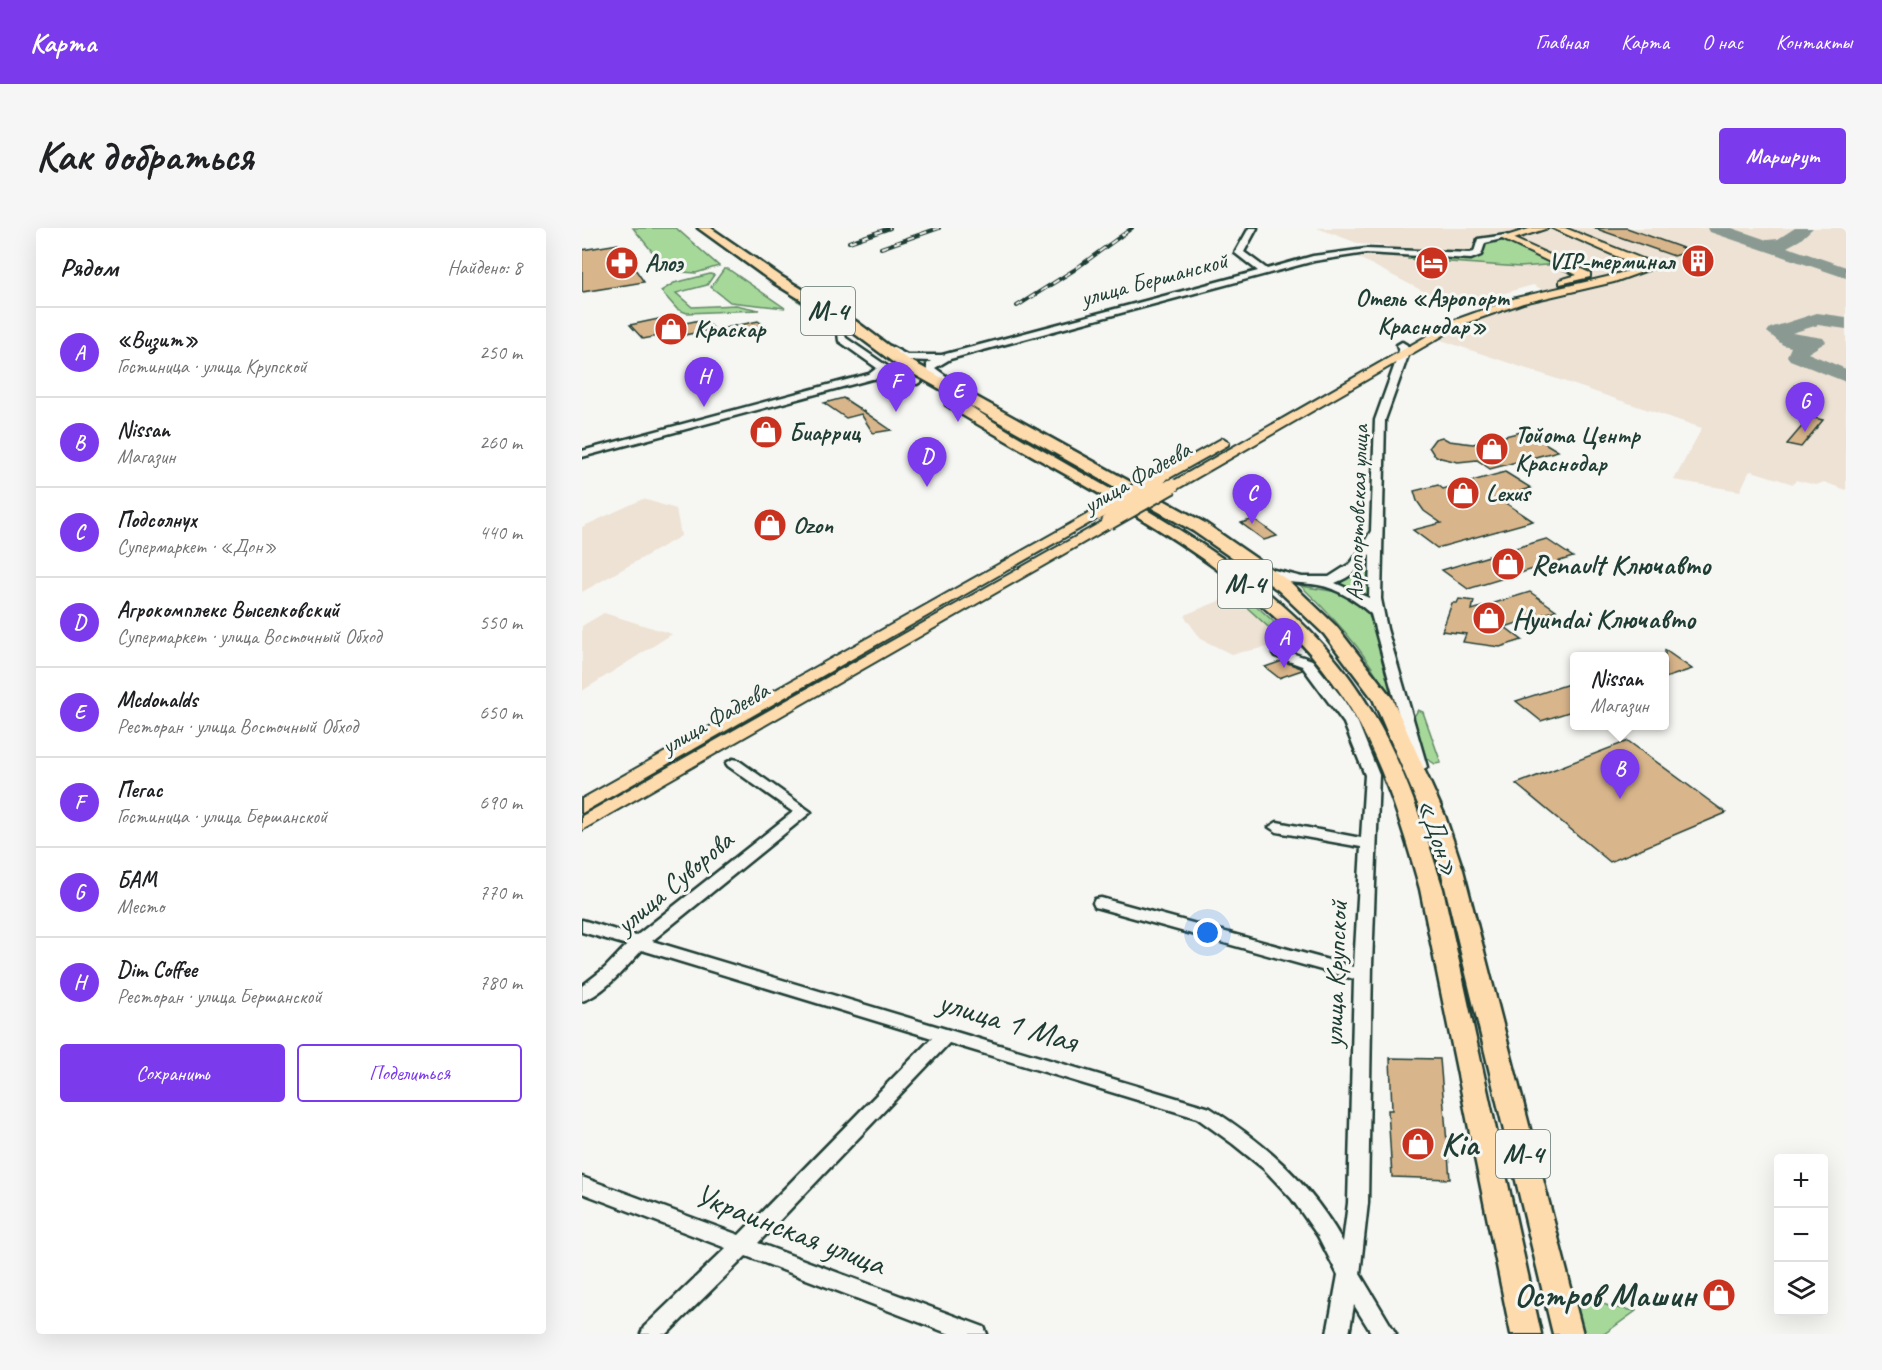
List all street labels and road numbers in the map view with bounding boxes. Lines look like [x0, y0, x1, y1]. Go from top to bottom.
street label: улица Бершанской [1075, 244, 1233, 314]
road number: М-4 [801, 287, 855, 335]
street label: Аэропортовская улица [1339, 423, 1375, 602]
street label: улица Фадеева [1076, 433, 1197, 521]
road number: М-4 [1218, 560, 1272, 608]
street label: улица Фадеева [654, 674, 775, 762]
street label: «Дон» [1409, 794, 1469, 880]
street label: улица Суворова [607, 822, 741, 943]
street label: улица Крупской [1315, 899, 1355, 1050]
street label: улица 1 Мая [932, 979, 1085, 1063]
road number: М-4 [1496, 1130, 1550, 1178]
street label: Украинская улица [689, 1173, 894, 1286]

